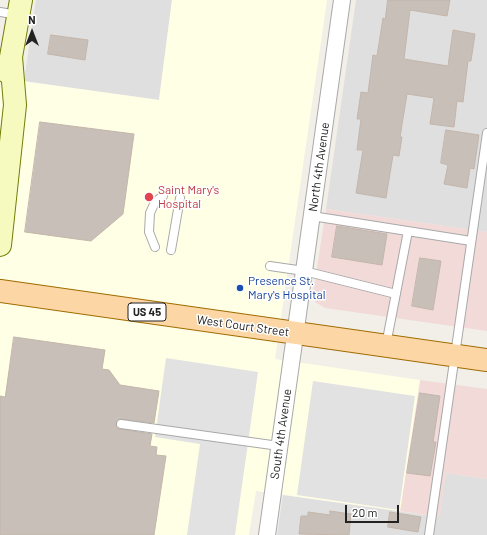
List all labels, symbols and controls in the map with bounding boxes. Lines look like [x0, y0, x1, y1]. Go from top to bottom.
north arrow [12, 12, 52, 52]
text: N [28, 13, 36, 26]
street label: North 4th Avenue [306, 121, 332, 213]
place label: Saint Mary's Hospital [158, 183, 219, 211]
marker: Saint Mary's Hospital [143, 191, 155, 203]
place label: Presence St. Mary's Hospital [248, 274, 325, 302]
marker: Presence St. Mary's Hospital [235, 283, 245, 293]
road number: US 45 [128, 303, 166, 321]
street label: West Court Street [196, 312, 290, 340]
street label: South 4th Avenue [268, 388, 294, 480]
scale bar [347, 497, 401, 523]
text: 20 m [352, 505, 378, 519]

